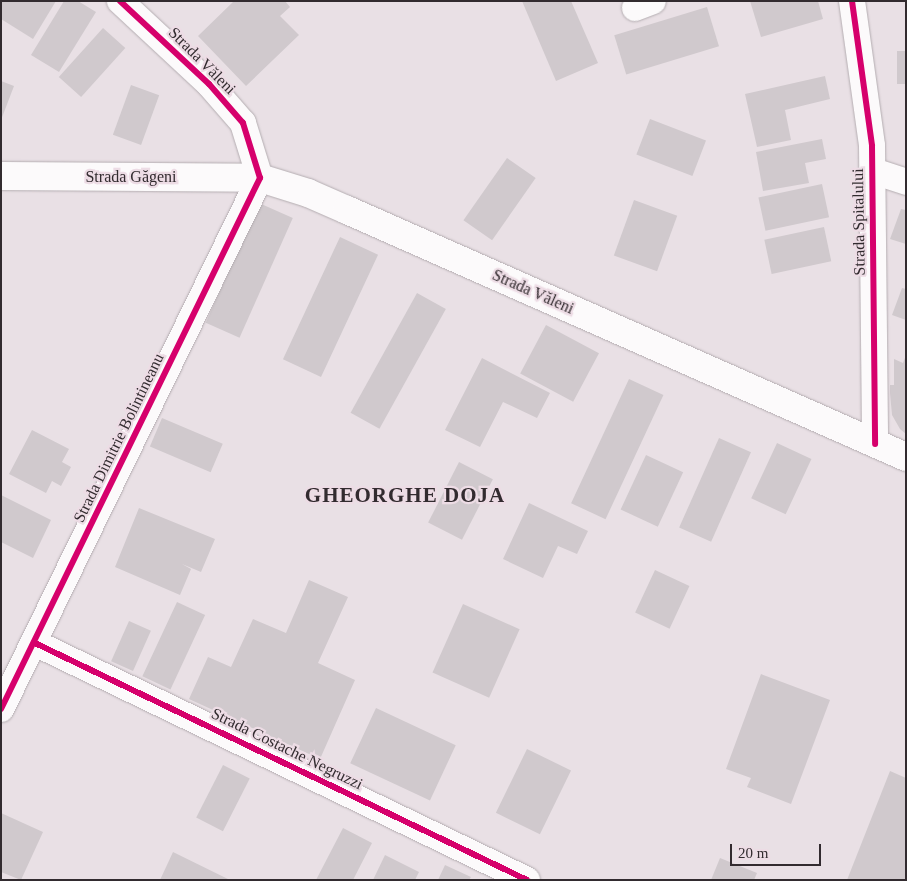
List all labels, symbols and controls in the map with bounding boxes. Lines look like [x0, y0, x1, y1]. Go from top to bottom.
street label: Strada Văleni [164, 23, 240, 99]
street label: Strada Găgeni [85, 167, 177, 187]
street label: Strada Spitalului [848, 168, 870, 276]
street label: Strada Văleni [489, 265, 577, 319]
street label: Strada Dimitrie Bolintineanu [70, 350, 168, 526]
district label: GHEORGHE DOJA [303, 482, 507, 508]
street label: Strada Costache Negruzzi [208, 704, 366, 794]
scale bar [732, 834, 823, 866]
text: 20 m [738, 845, 768, 861]

